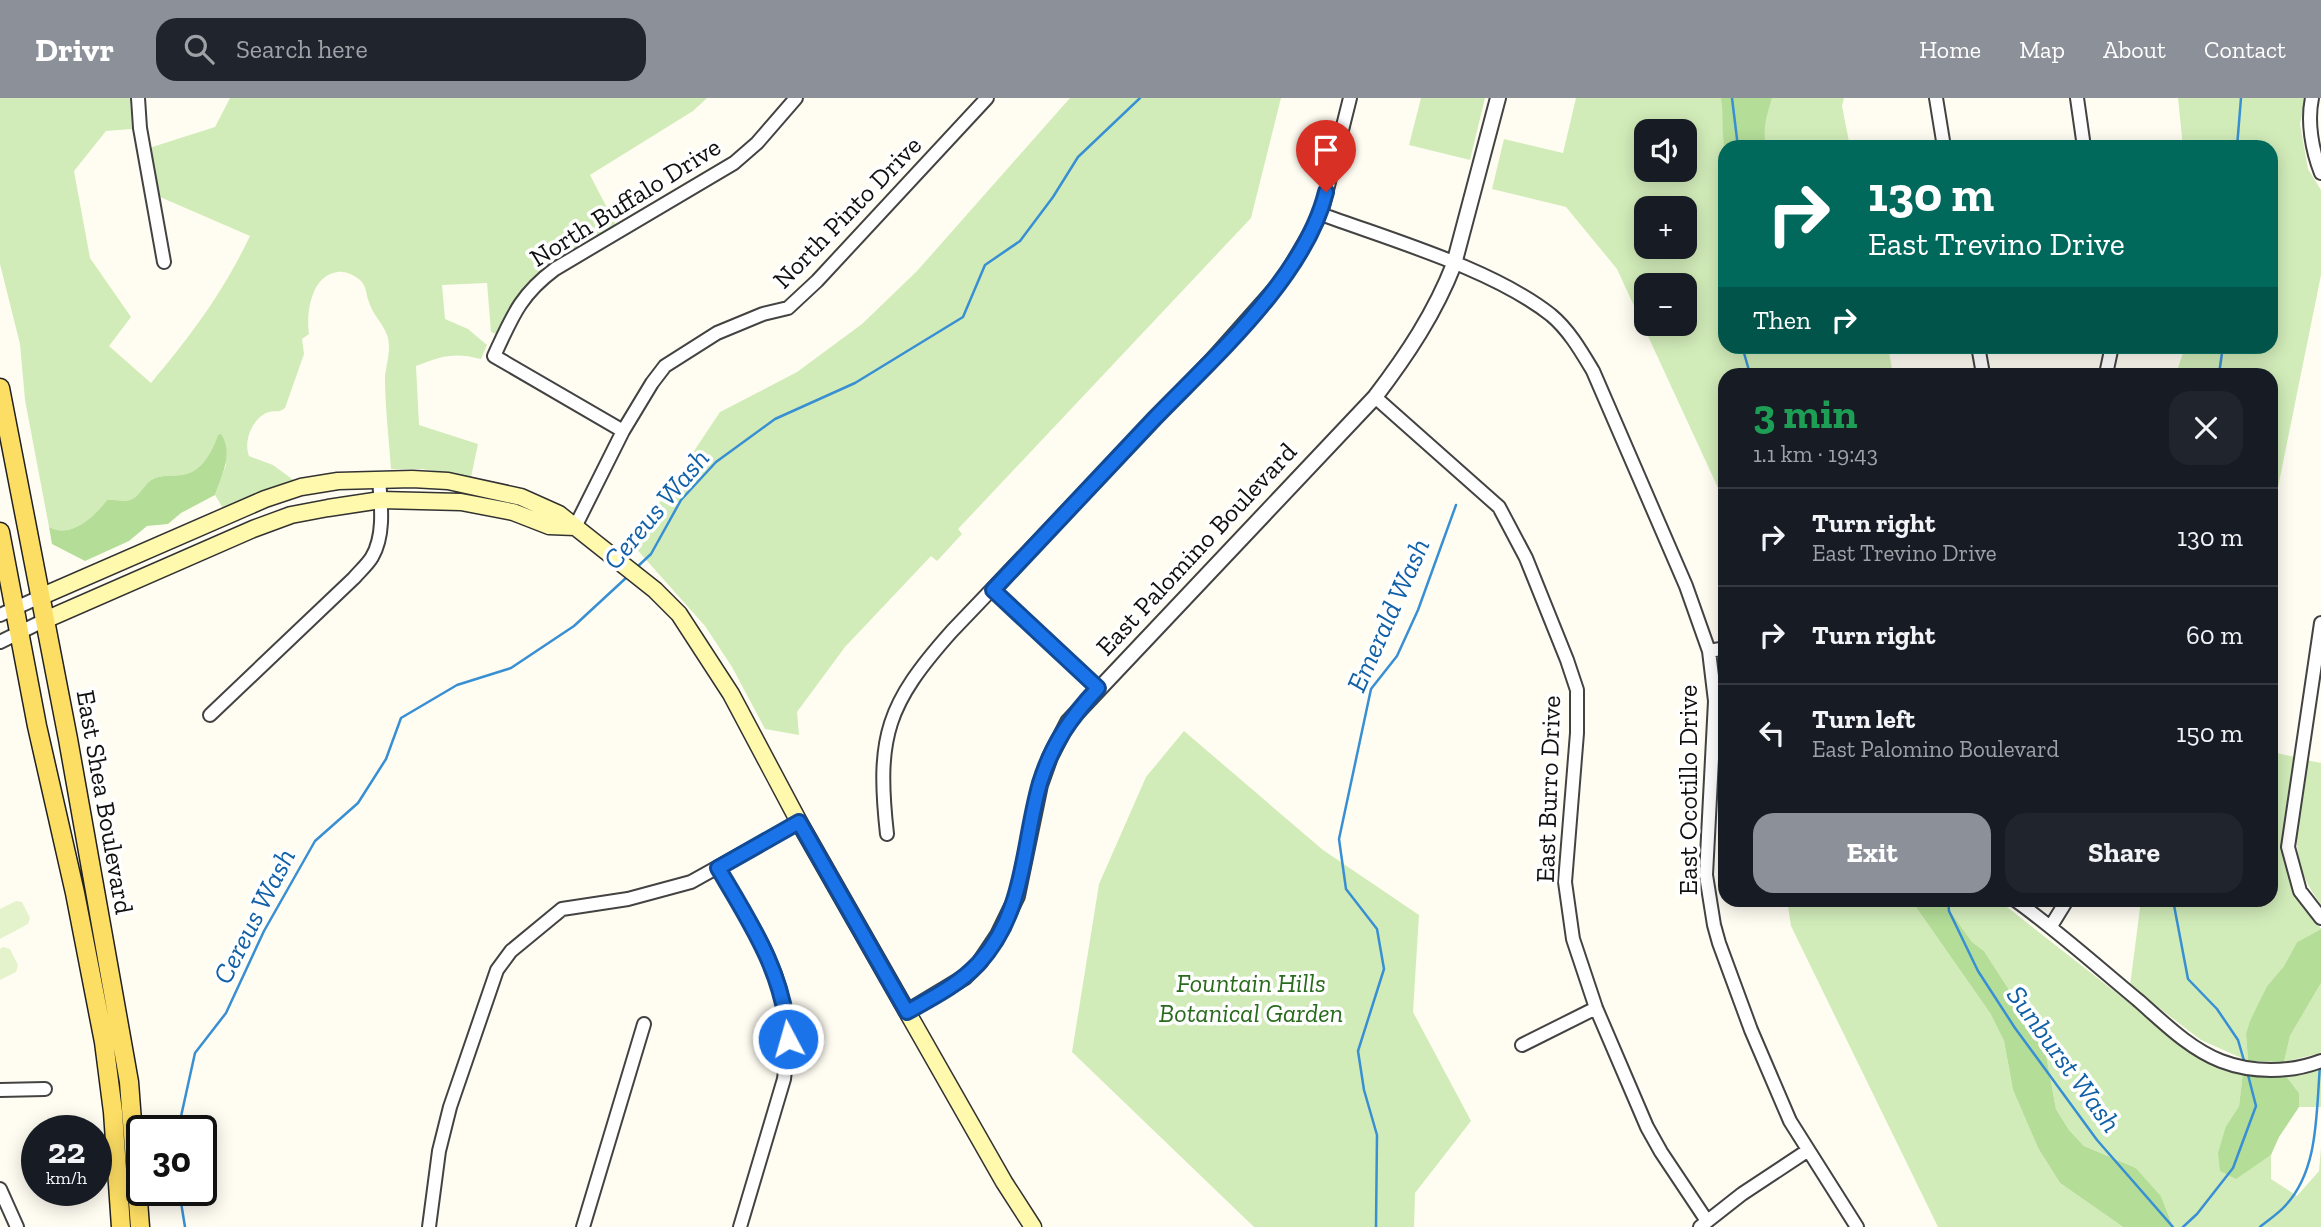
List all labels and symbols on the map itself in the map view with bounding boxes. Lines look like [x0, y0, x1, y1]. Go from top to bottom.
pin [1296, 120, 1356, 192]
street label: North Pinto Drive [766, 129, 928, 295]
street label: North Buffalo Drive [524, 130, 726, 274]
street label: East Palomino Boulevard [1089, 436, 1303, 662]
water label: Cereus Wash [596, 442, 716, 576]
water label: Emerald Wash [1339, 533, 1437, 697]
street label: East Ocotillo Drive [1672, 685, 1704, 895]
street label: East Shea Boulevard [70, 687, 140, 917]
street label: East Burro Drive [1529, 695, 1567, 883]
water label: Cereus Wash [206, 843, 302, 989]
park label: Fountain Hills Botanical Garden [1159, 967, 1343, 1029]
water label: Sunburst Wash [2000, 979, 2128, 1139]
position arrow [751, 1002, 825, 1076]
speed limit sign: 30 [126, 1115, 217, 1206]

